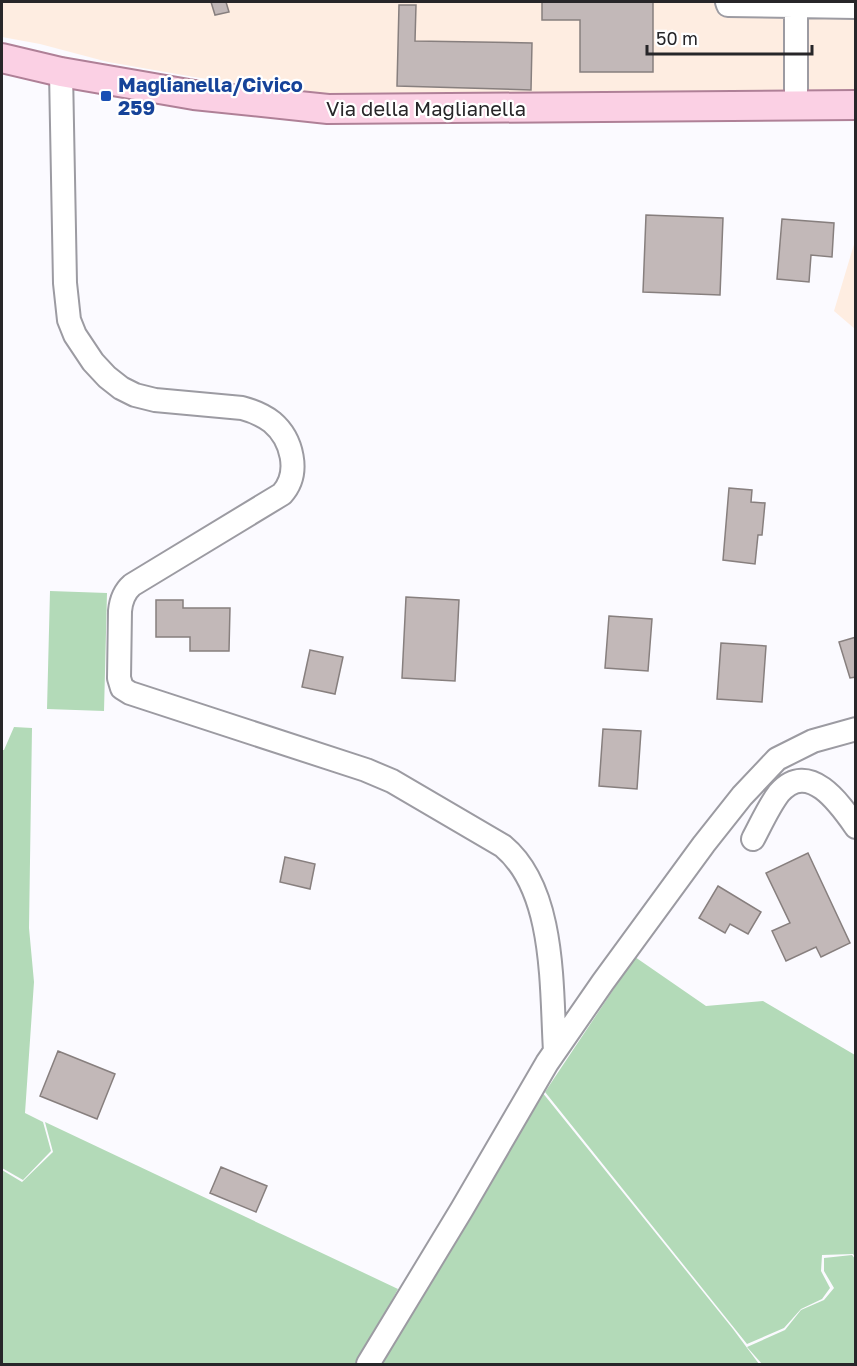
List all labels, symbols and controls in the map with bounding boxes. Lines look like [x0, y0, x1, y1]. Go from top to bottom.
scale bar [647, 18, 812, 56]
text: 50 m [656, 27, 698, 49]
place label: Maglianella/Civico 259 [118, 72, 303, 119]
marker: Maglianella/Civico 259 [99, 89, 113, 103]
street label: Via della Maglianella [326, 96, 526, 120]

